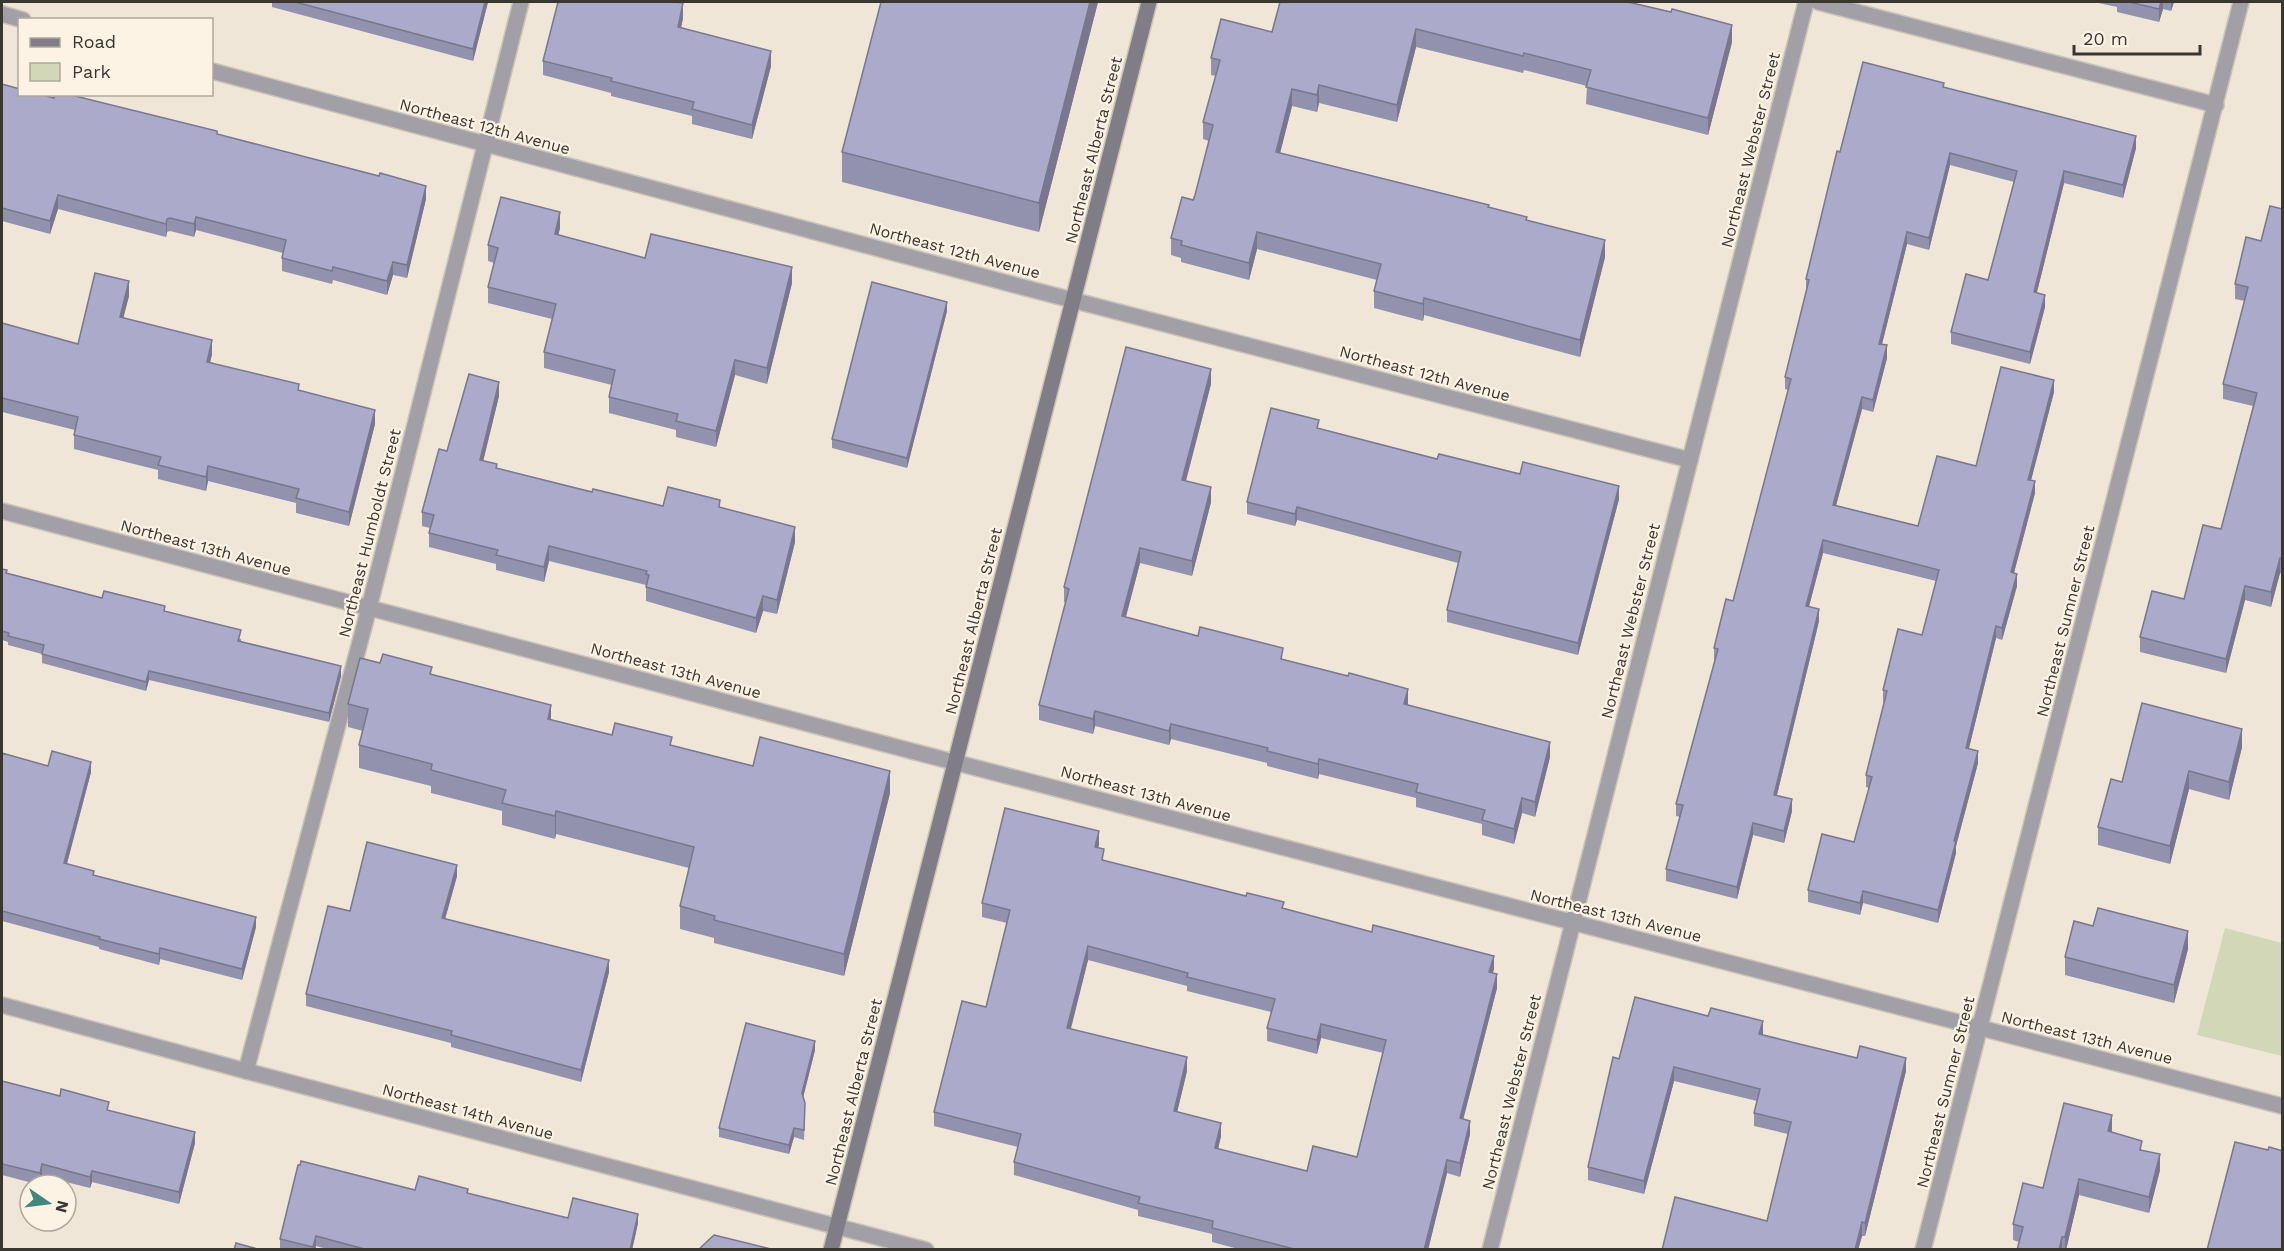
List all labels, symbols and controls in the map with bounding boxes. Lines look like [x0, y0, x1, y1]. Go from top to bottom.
legend [18, 18, 213, 96]
scale bar [2074, 18, 2200, 56]
text: 20 m [2083, 28, 2128, 49]
text: Road [72, 31, 116, 52]
street label: Northeast Webster Street [1717, 50, 1784, 250]
street label: Northeast Alberta Street [1061, 54, 1126, 246]
text: Park [72, 61, 111, 82]
street label: Northeast 12th Avenue [397, 95, 572, 158]
street label: Northeast 12th Avenue [867, 219, 1042, 282]
street label: Northeast 12th Avenue [1337, 342, 1512, 405]
street label: Northeast Humboldt Street [334, 427, 405, 639]
street label: Northeast 13th Avenue [118, 516, 293, 579]
street label: Northeast Webster Street [1597, 521, 1664, 721]
street label: Northeast Sumner Street [2032, 523, 2099, 719]
street label: Northeast Alberta Street [941, 525, 1006, 717]
street label: Northeast 13th Avenue [588, 639, 763, 702]
street label: Northeast 13th Avenue [1058, 762, 1233, 825]
street label: Northeast 13th Avenue [1528, 885, 1704, 946]
street label: Northeast Webster Street [1478, 992, 1545, 1192]
street label: Northeast Sumner Street [1912, 994, 1979, 1190]
street label: Northeast Alberta Street [821, 996, 886, 1188]
street label: Northeast 13th Avenue [1999, 1007, 2175, 1068]
street label: Northeast 14th Avenue [380, 1079, 556, 1143]
north arrow [18, 1173, 78, 1233]
text: N [51, 1198, 73, 1215]

